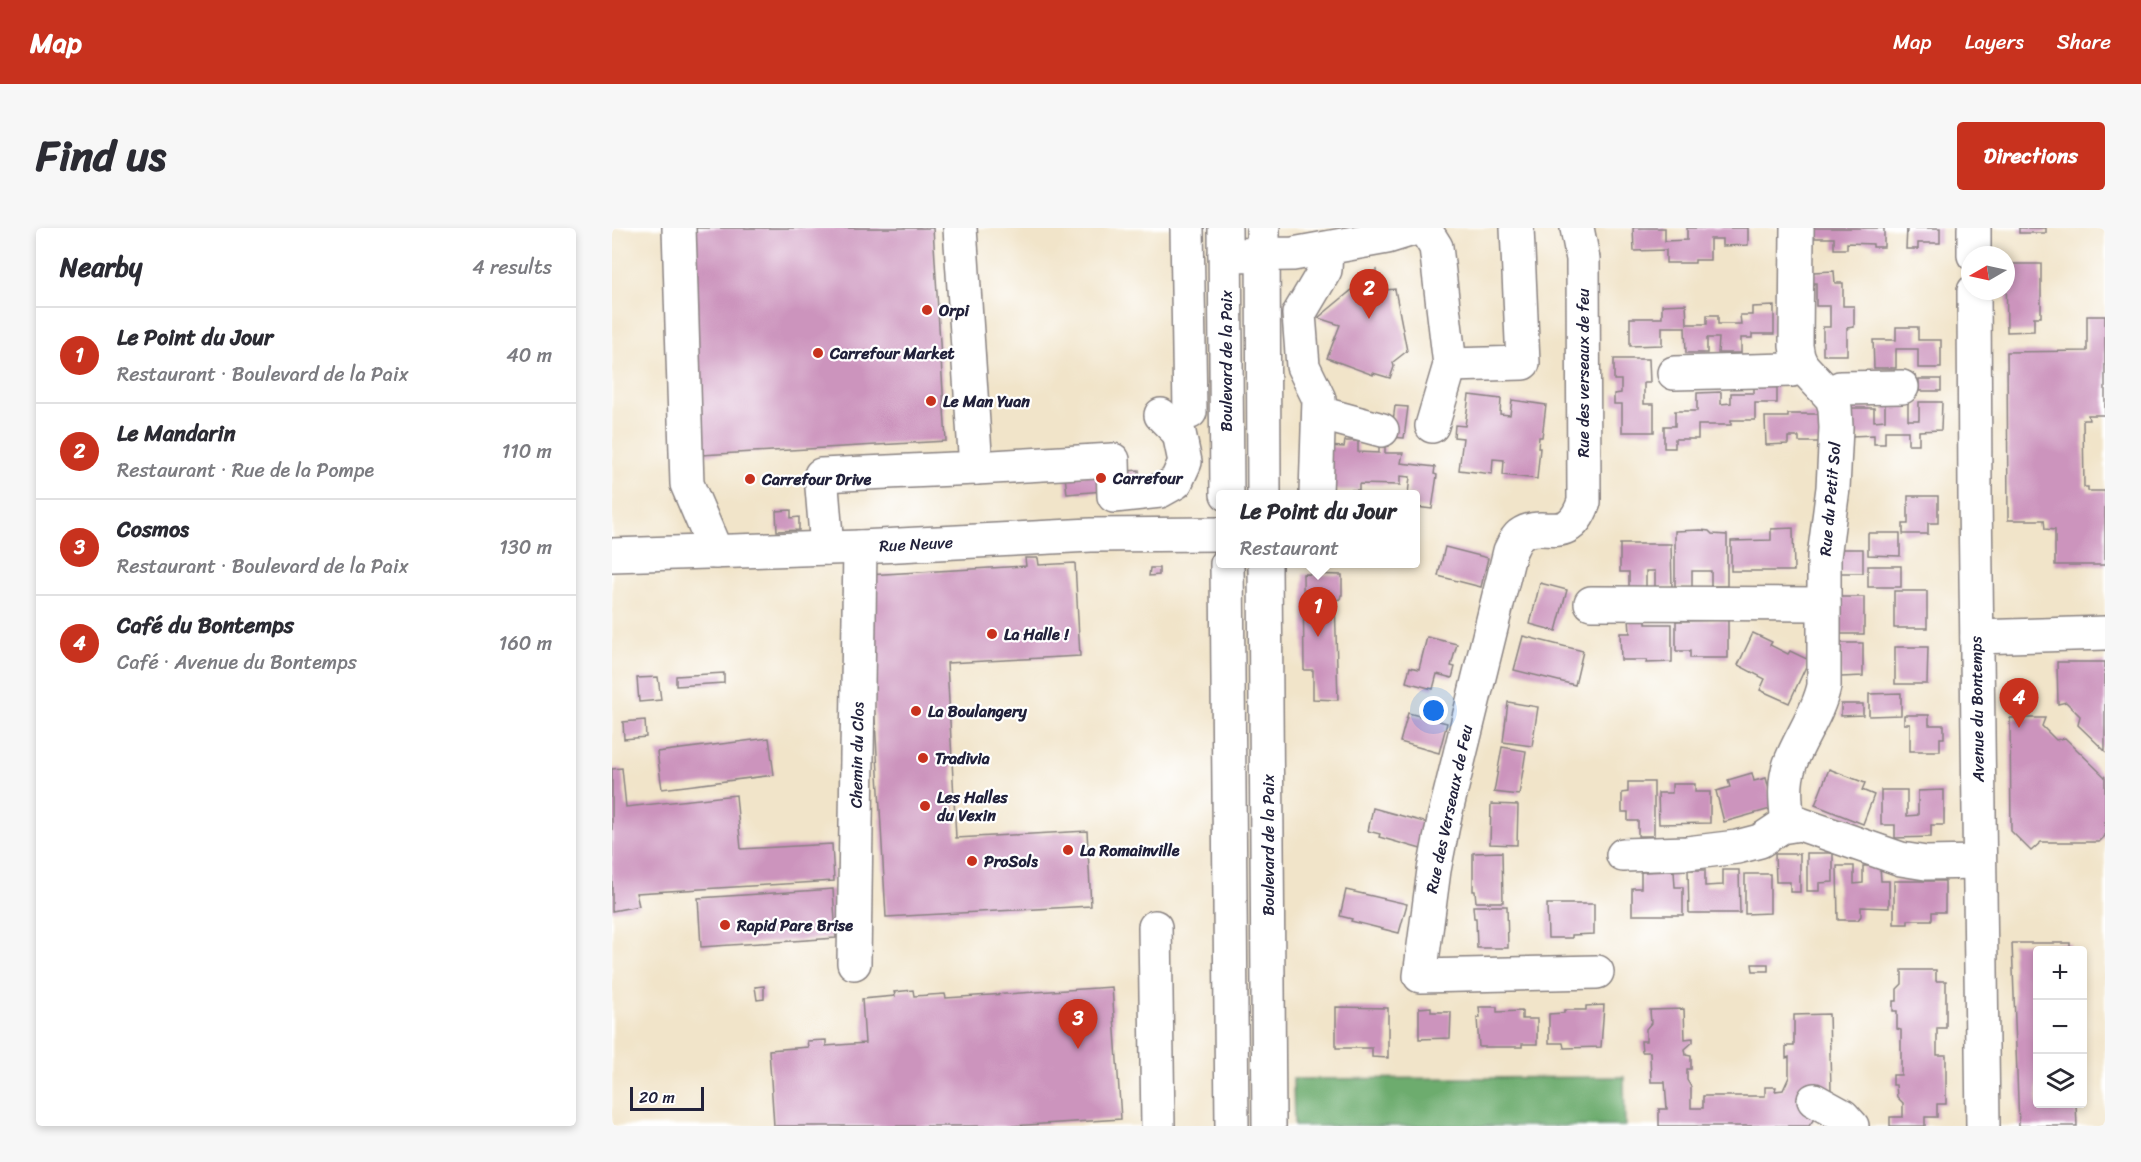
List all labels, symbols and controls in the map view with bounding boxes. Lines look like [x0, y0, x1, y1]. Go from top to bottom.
text: Map [30, 18, 82, 67]
text: Map [1893, 23, 1932, 61]
text: Layers [1965, 23, 2024, 61]
text: Share [2057, 23, 2111, 61]
text: Find us [36, 119, 166, 193]
button: Directions [1957, 122, 2105, 190]
text: Nearby [60, 244, 142, 290]
north arrow [1961, 246, 2015, 300]
text: 4 results [472, 250, 552, 285]
pin: 2 [1350, 270, 1389, 319]
street label: Rue des verseaux de feu [1569, 288, 1598, 458]
street label: Boulevard de la Paix [1212, 289, 1241, 432]
place label: Orpi [938, 296, 970, 325]
marker: Orpi [920, 303, 934, 317]
text: Le Point du Jour [117, 318, 273, 357]
text: 1 [75, 338, 84, 373]
text: 40 m [506, 338, 552, 373]
place label: Carrefour Market [829, 339, 954, 368]
marker: Carrefour Market [811, 346, 825, 360]
text: Restaurant · Boulevard de la Paix [117, 357, 409, 392]
place label: Le Man Yuan [943, 387, 1030, 416]
marker: Le Man Yuan [924, 394, 938, 408]
text: Le Mandarin [117, 414, 236, 453]
text: 2 [74, 434, 85, 469]
text: 110 m [502, 434, 552, 469]
street label: Rue du Petit Sol [1811, 440, 1849, 557]
text: Restaurant · Rue de la Pompe [117, 453, 374, 488]
place label: Carrefour [1112, 464, 1184, 493]
place label: Carrefour Drive [761, 465, 872, 494]
marker: Carrefour [1094, 471, 1108, 485]
marker: Carrefour Drive [743, 472, 757, 486]
popup [1216, 490, 1420, 568]
text: Le Point du Jour [1240, 492, 1396, 531]
text: Cosmos [117, 510, 189, 549]
street label: Rue Neuve [878, 528, 954, 560]
text: 3 [74, 530, 85, 565]
text: 130 m [499, 530, 552, 565]
text: Restaurant [1240, 531, 1339, 566]
text: Restaurant · Boulevard de la Paix [117, 549, 409, 584]
pin: 1 [1298, 588, 1338, 637]
text: Café du Bontemps [117, 606, 294, 645]
place label: La Halle ! [1004, 620, 1070, 649]
text: 4 [73, 626, 86, 661]
text: 160 m [499, 626, 552, 661]
marker: La Halle ! [985, 627, 999, 641]
street label: Avenue du Bontemps [1961, 635, 1993, 783]
text: Café · Avenue du Bontemps [117, 645, 357, 680]
pin: 4 [2000, 678, 2038, 728]
your location [1419, 696, 1448, 725]
place label: La Boulangery [928, 697, 1028, 726]
street label: Chemin du Clos [842, 701, 872, 809]
marker: La Boulangery [909, 704, 923, 718]
street label: Rue des Verseaux de Feu [1417, 722, 1481, 896]
place label: Tradivia [935, 744, 990, 773]
marker: Tradivia [916, 751, 930, 765]
street label: Boulevard de la Paix [1254, 773, 1283, 916]
place label: Les Halles du Vexin [937, 783, 1008, 830]
marker: Les Halles du Vexin [918, 799, 932, 813]
place label: La Romainville [1080, 836, 1180, 865]
marker: La Romainville [1061, 843, 1075, 857]
place label: ProSols [984, 847, 1038, 876]
marker: ProSols [965, 854, 979, 868]
place label: Rapid Pare Brise [736, 911, 853, 940]
marker: Rapid Pare Brise [718, 918, 732, 932]
map controls [2033, 946, 2087, 1108]
button: + [2033, 946, 2087, 1000]
pin: 3 [1058, 1000, 1098, 1049]
button: − [2033, 1000, 2087, 1054]
button: layers [2033, 1054, 2087, 1108]
text: 20 m [639, 1083, 675, 1112]
scale bar [630, 1084, 704, 1112]

